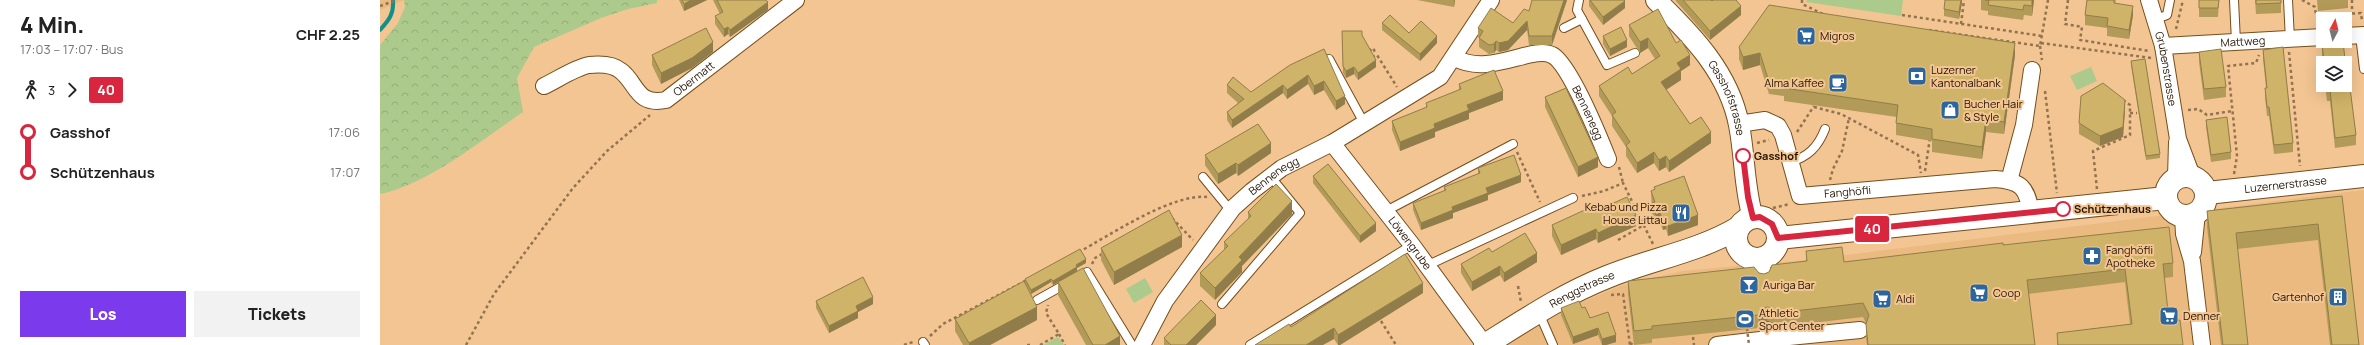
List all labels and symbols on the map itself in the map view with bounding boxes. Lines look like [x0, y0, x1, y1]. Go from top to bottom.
north arrow [2316, 12, 2352, 48]
supermarket icon: Migros [1795, 25, 1817, 47]
place label: Migros [1820, 28, 1855, 43]
street label: Grubenstrasse [2152, 29, 2181, 108]
street label: Mattweg [2220, 32, 2266, 50]
street label: Gasshofstrasse [1705, 57, 1749, 137]
street label: Obermatt [670, 58, 717, 99]
place label: Luzerner Kantonalbank [1931, 62, 2001, 90]
bank icon: Luzerner Kantonalbank [1906, 65, 1928, 87]
cafe icon: Alma Kaffee [1827, 72, 1849, 94]
place label: Alma Kaffee [1764, 75, 1825, 90]
street label: Bennenegg [1569, 83, 1607, 142]
place label: Bucher Hair & Style [1964, 96, 2023, 124]
shop icon: Bucher Hair & Style [1939, 99, 1961, 121]
marker: Gasshof [1735, 148, 1751, 164]
place label: Gasshof [1754, 148, 1799, 163]
street label: Bennenegg [1245, 153, 1301, 198]
street label: Luzernerstrasse [2244, 172, 2328, 196]
street label: Fanghöfli [1823, 182, 1872, 201]
place label: Kebab und Pizza House Littau [1585, 199, 1667, 227]
marker: Schützenhaus [2055, 201, 2071, 217]
place label: Schützenhaus [2074, 201, 2151, 216]
restaurant icon: Kebab und Pizza House Littau [1670, 202, 1692, 224]
street label: Löwengrube [1385, 213, 1436, 273]
line badge: 40 [1854, 216, 1890, 242]
place label: Fanghöfli Apotheke [2106, 242, 2156, 270]
pharmacy icon: Fanghöfli Apotheke [2081, 245, 2103, 267]
street label: Renggstrasse [1546, 267, 1617, 311]
bar icon: Auriga Bar [1738, 274, 1760, 296]
place label: Auriga Bar [1763, 277, 1815, 292]
supermarket icon: Coop [1968, 282, 1990, 304]
place label: Coop [1993, 285, 2021, 300]
building icon: Gartenhof [2327, 286, 2349, 308]
supermarket icon: Aldi [1871, 288, 1893, 310]
place label: Gartenhof [2272, 289, 2324, 304]
place label: Aldi [1896, 291, 1915, 306]
place label: Athletic Sport Center [1759, 305, 1825, 333]
supermarket icon: Denner [2158, 305, 2180, 327]
sports icon: Athletic Sport Center [1734, 308, 1756, 330]
place label: Denner [2183, 308, 2220, 323]

